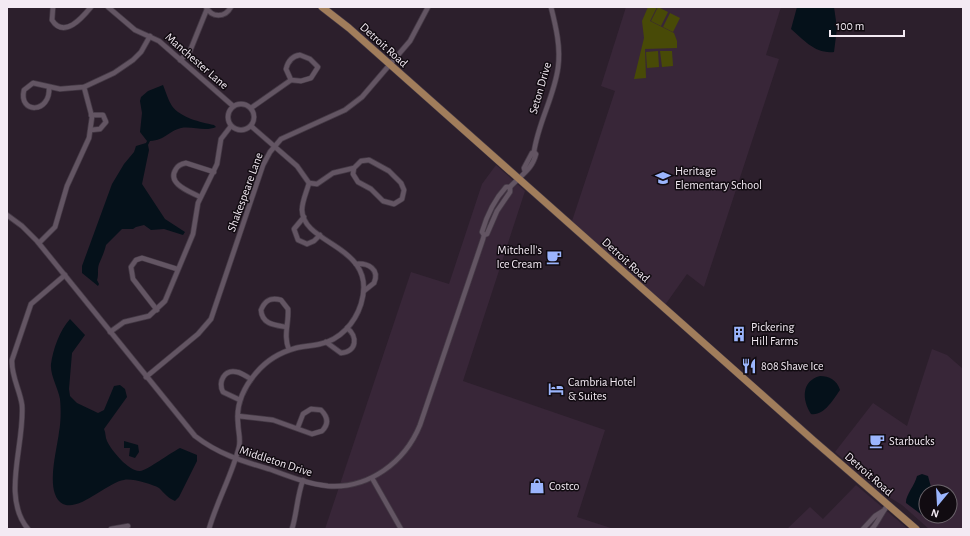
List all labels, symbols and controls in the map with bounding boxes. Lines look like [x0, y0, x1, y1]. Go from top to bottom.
scale bar [830, 12, 904, 38]
text: 100 m [836, 20, 864, 32]
street label: Detroit Road [358, 21, 410, 69]
street label: Manchester Lane [163, 31, 231, 91]
street label: Seton Drive [527, 61, 553, 115]
street label: Shakespeare Lane [225, 151, 265, 233]
place label: Heritage Elementary School [675, 165, 762, 192]
school or university icon: Heritage Elementary School [654, 169, 672, 187]
street label: Detroit Road [600, 236, 652, 284]
place label: Mitchell's Ice Cream [496, 244, 542, 270]
cafe icon: Mitchell's Ice Cream [545, 248, 563, 266]
place label: Pickering Hill Farms [751, 321, 798, 347]
building icon: Pickering Hill Farms [730, 325, 748, 343]
restaurant icon: 808 Shave Ice [740, 357, 758, 375]
place label: 808 Shave Ice [761, 360, 823, 372]
place label: Cambria Hotel & Suites [568, 376, 636, 402]
hotel icon: Cambria Hotel & Suites [547, 380, 565, 398]
cafe icon: Starbucks [868, 432, 886, 450]
place label: Starbucks [889, 435, 935, 447]
street label: Middleton Drive [238, 444, 314, 478]
street label: Detroit Road [843, 450, 895, 498]
shop icon: Costco [528, 477, 546, 495]
place label: Costco [549, 480, 580, 492]
north arrow [918, 484, 958, 524]
text: N [930, 507, 940, 519]

